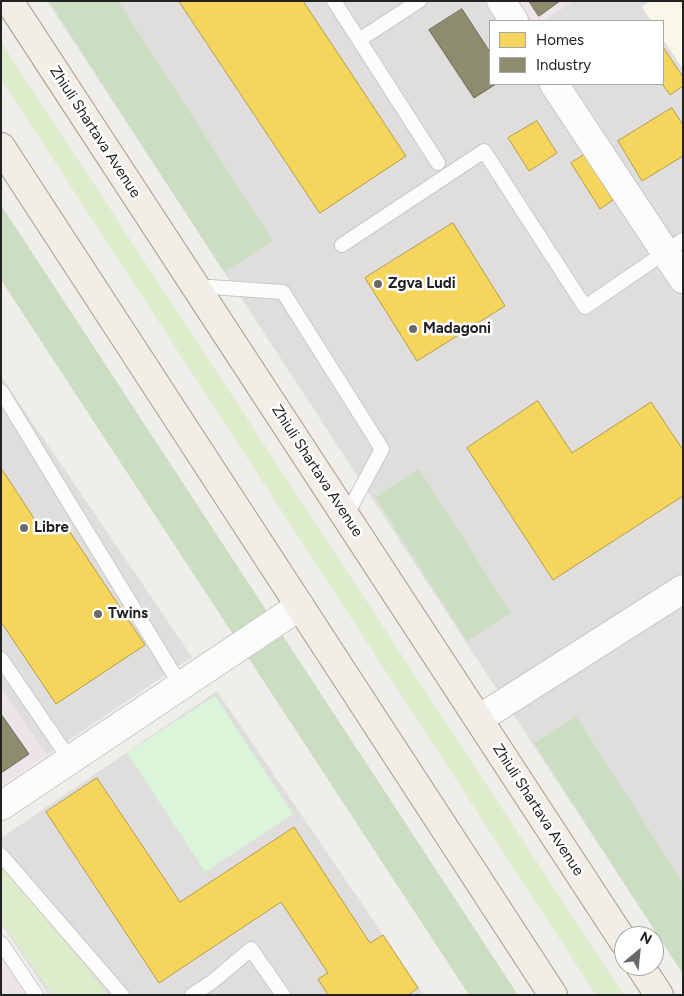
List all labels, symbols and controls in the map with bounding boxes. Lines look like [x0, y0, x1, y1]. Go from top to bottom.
legend [489, 20, 664, 85]
text: Homes [536, 31, 584, 49]
text: Industry [536, 56, 591, 74]
street label: Zhiuli Shartava Avenue [46, 63, 144, 201]
place label: Zgva Ludi [388, 275, 456, 293]
marker: Zgva Ludi [372, 278, 384, 290]
place label: Madagoni [423, 320, 491, 338]
marker: Madagoni [407, 323, 419, 335]
street label: Zhiuli Shartava Avenue [268, 402, 366, 540]
place label: Libre [34, 519, 69, 537]
marker: Libre [18, 522, 30, 534]
place label: Twins [108, 605, 148, 623]
marker: Twins [92, 608, 104, 620]
street label: Zhiuli Shartava Avenue [489, 741, 587, 879]
north arrow [614, 926, 664, 976]
text: N [637, 928, 655, 948]

